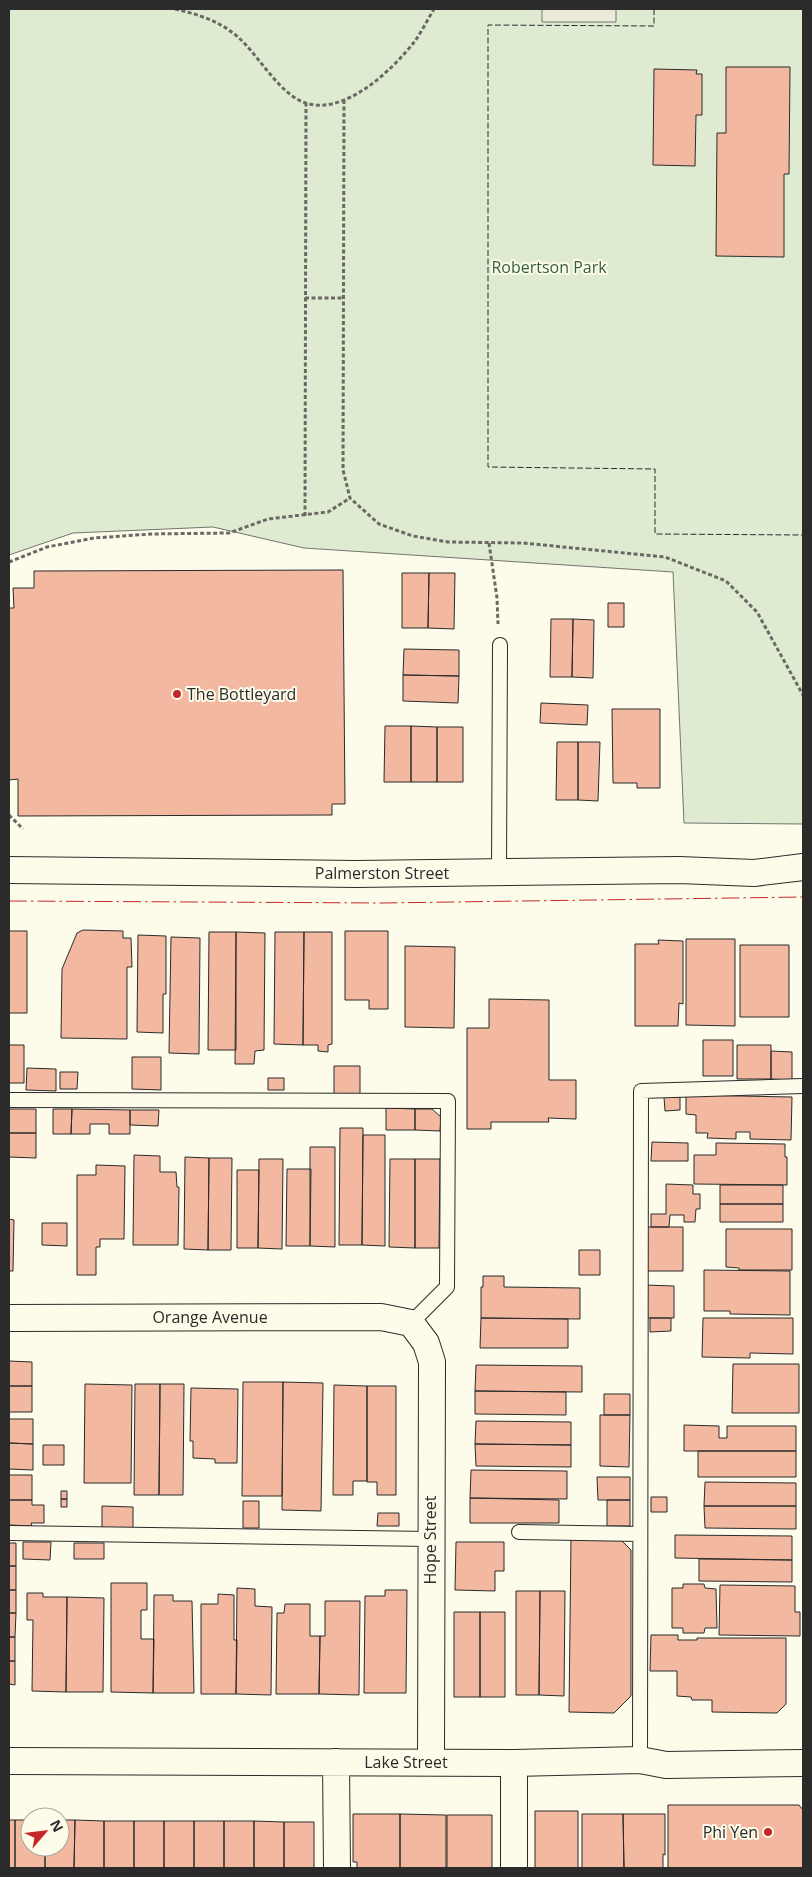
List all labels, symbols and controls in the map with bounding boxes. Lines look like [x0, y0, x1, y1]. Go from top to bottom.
park label: Robertson Park [491, 256, 607, 278]
place label: The Bottleyard [187, 683, 296, 705]
marker: The Bottleyard [171, 688, 183, 700]
street label: Palmerston Street [315, 862, 450, 884]
street label: Orange Avenue [152, 1306, 268, 1328]
street label: Hope Street [419, 1495, 441, 1585]
street label: Lake Street [364, 1751, 448, 1773]
north arrow [20, 1807, 70, 1857]
text: N [46, 1816, 68, 1835]
place label: Phi Yen [703, 1821, 758, 1843]
marker: Phi Yen [762, 1826, 774, 1838]

